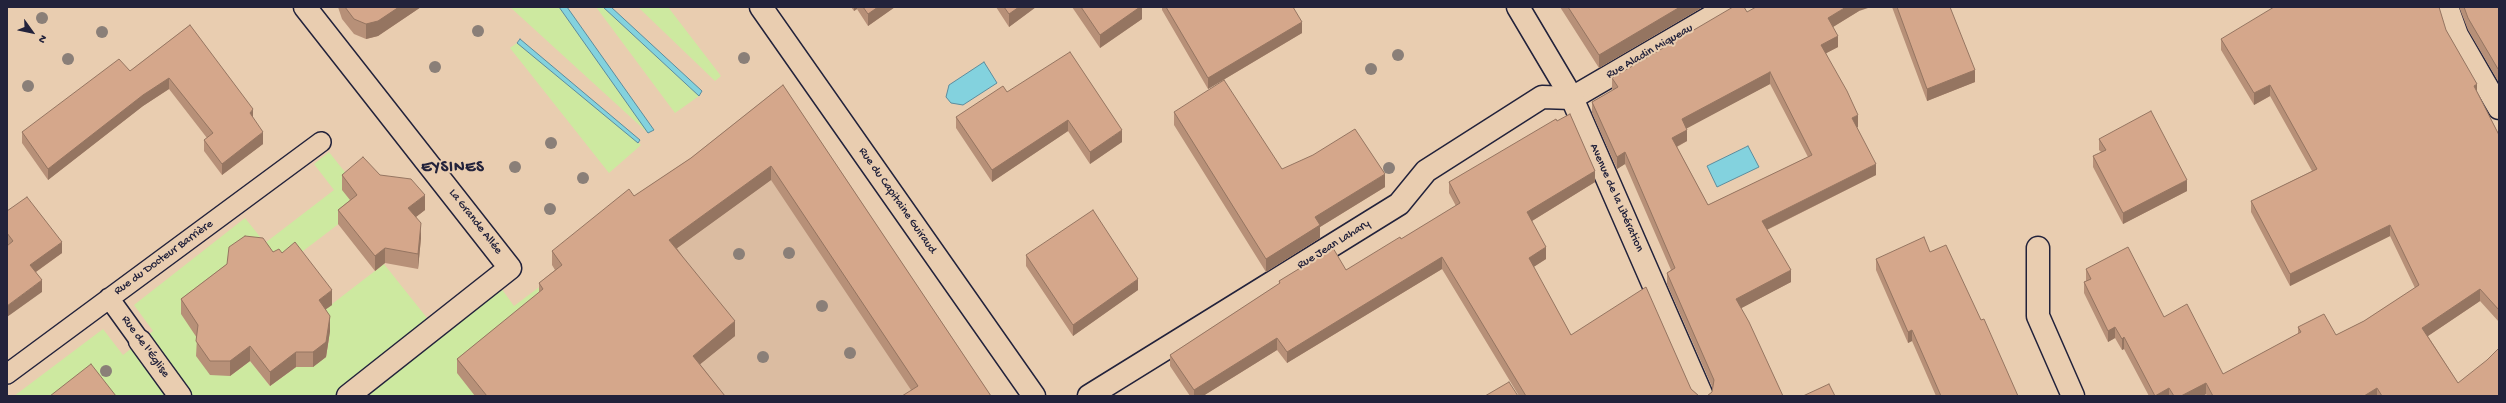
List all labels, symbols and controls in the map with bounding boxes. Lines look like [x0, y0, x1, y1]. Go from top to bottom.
north arrow [12, 12, 52, 52]
street label: Rue Aladin Miqueau [1604, 21, 1696, 83]
text: N [35, 32, 49, 45]
street label: Avenue de la Libération [1586, 142, 1646, 254]
street label: Rue du Capitaine Guiraud [855, 145, 939, 257]
district label: EYSINES [421, 159, 485, 179]
street label: La Grande Allée [445, 186, 505, 258]
street label: Rue du Docteur Barrière [112, 217, 216, 299]
street label: Rue Jean Lahary [1295, 217, 1373, 273]
street label: Rue de l'Église [118, 313, 172, 381]

